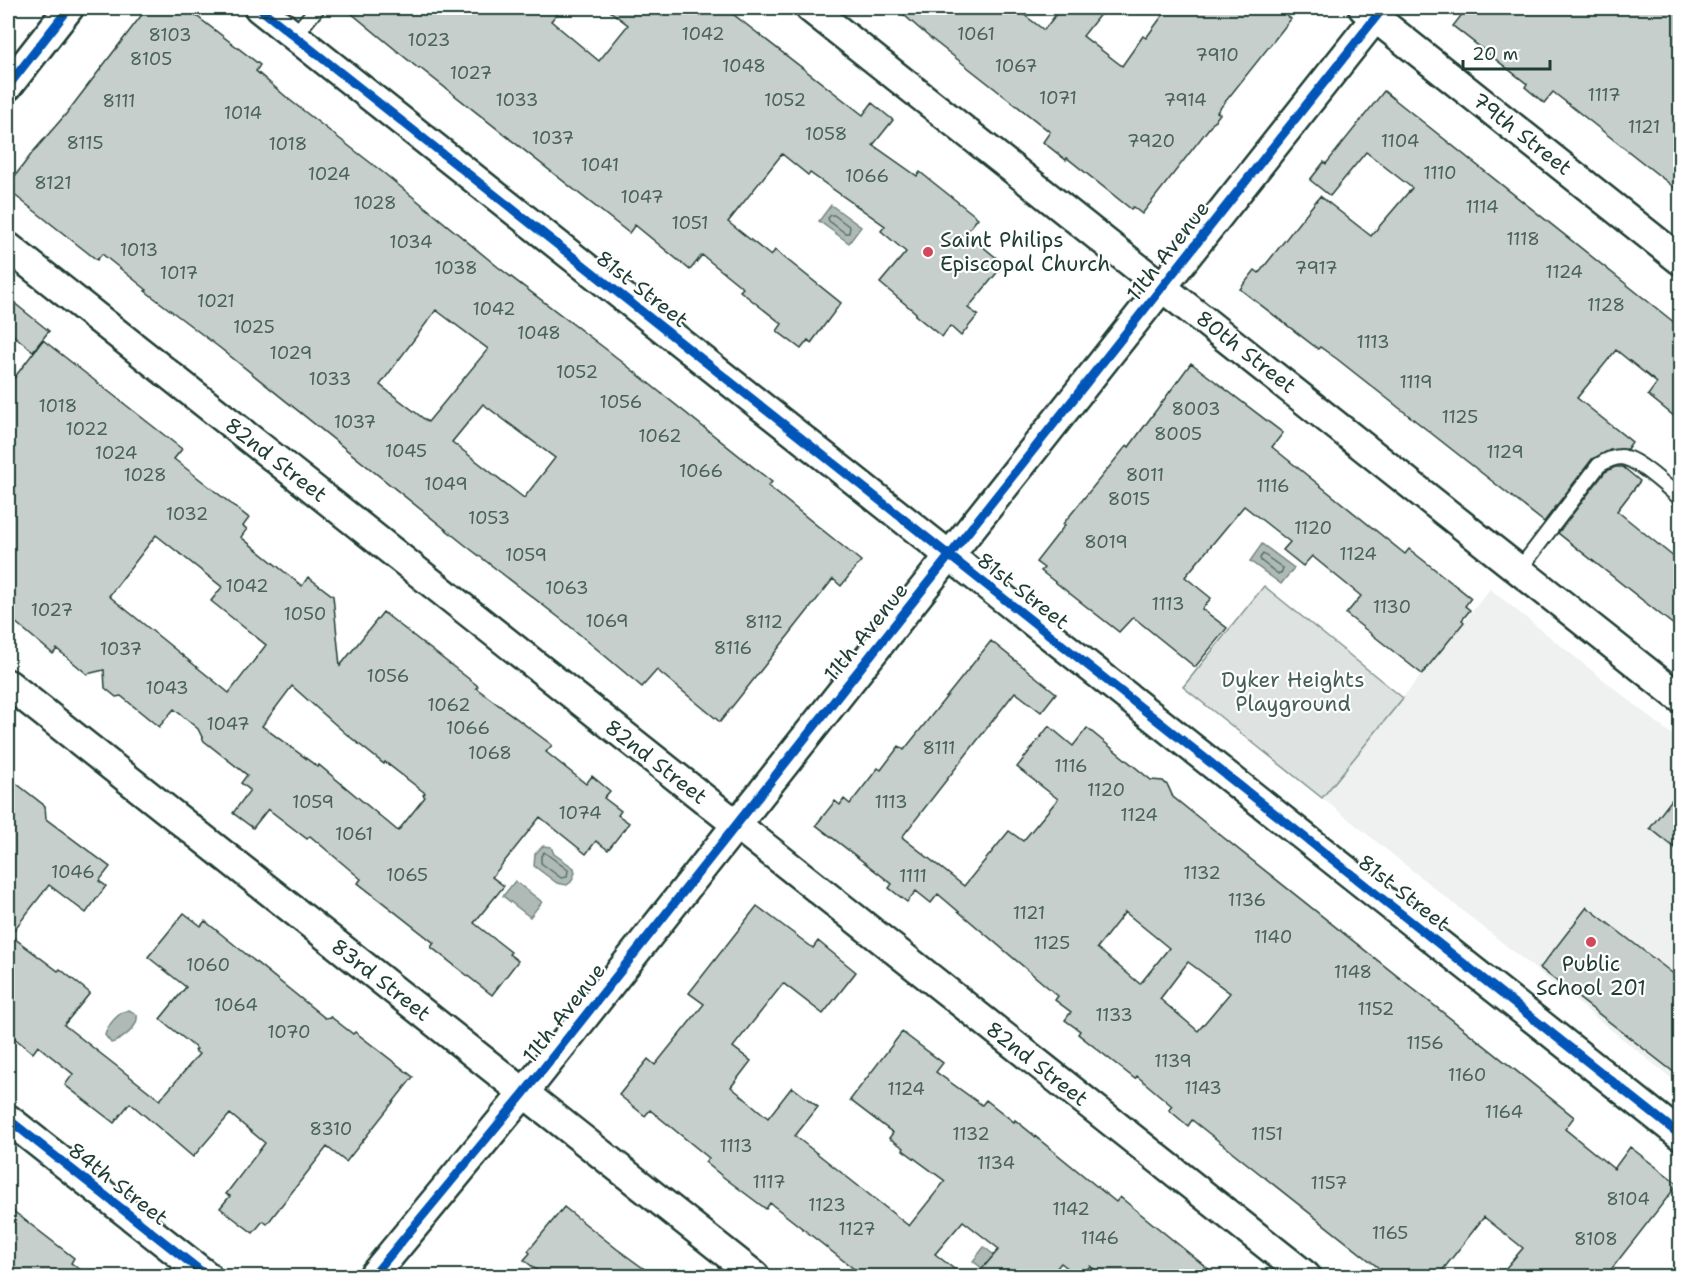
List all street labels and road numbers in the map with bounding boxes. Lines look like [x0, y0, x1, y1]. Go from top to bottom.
street label: 79th Street [1466, 86, 1578, 182]
street label: 11th Avenue [1120, 195, 1216, 307]
street label: 81st Street [590, 244, 694, 334]
street label: 80th Street [1190, 304, 1302, 400]
street label: 82nd Street [219, 411, 333, 509]
street label: 81st Street [971, 546, 1075, 636]
street label: 11th Avenue [818, 577, 914, 687]
street label: 82nd Street [599, 713, 713, 811]
street label: 81st Street [1352, 848, 1456, 938]
street label: 83rd Street [326, 932, 436, 1028]
street label: 11th Avenue [516, 957, 612, 1069]
street label: 82nd Street [980, 1015, 1094, 1113]
street label: 84th Street [62, 1136, 174, 1232]

